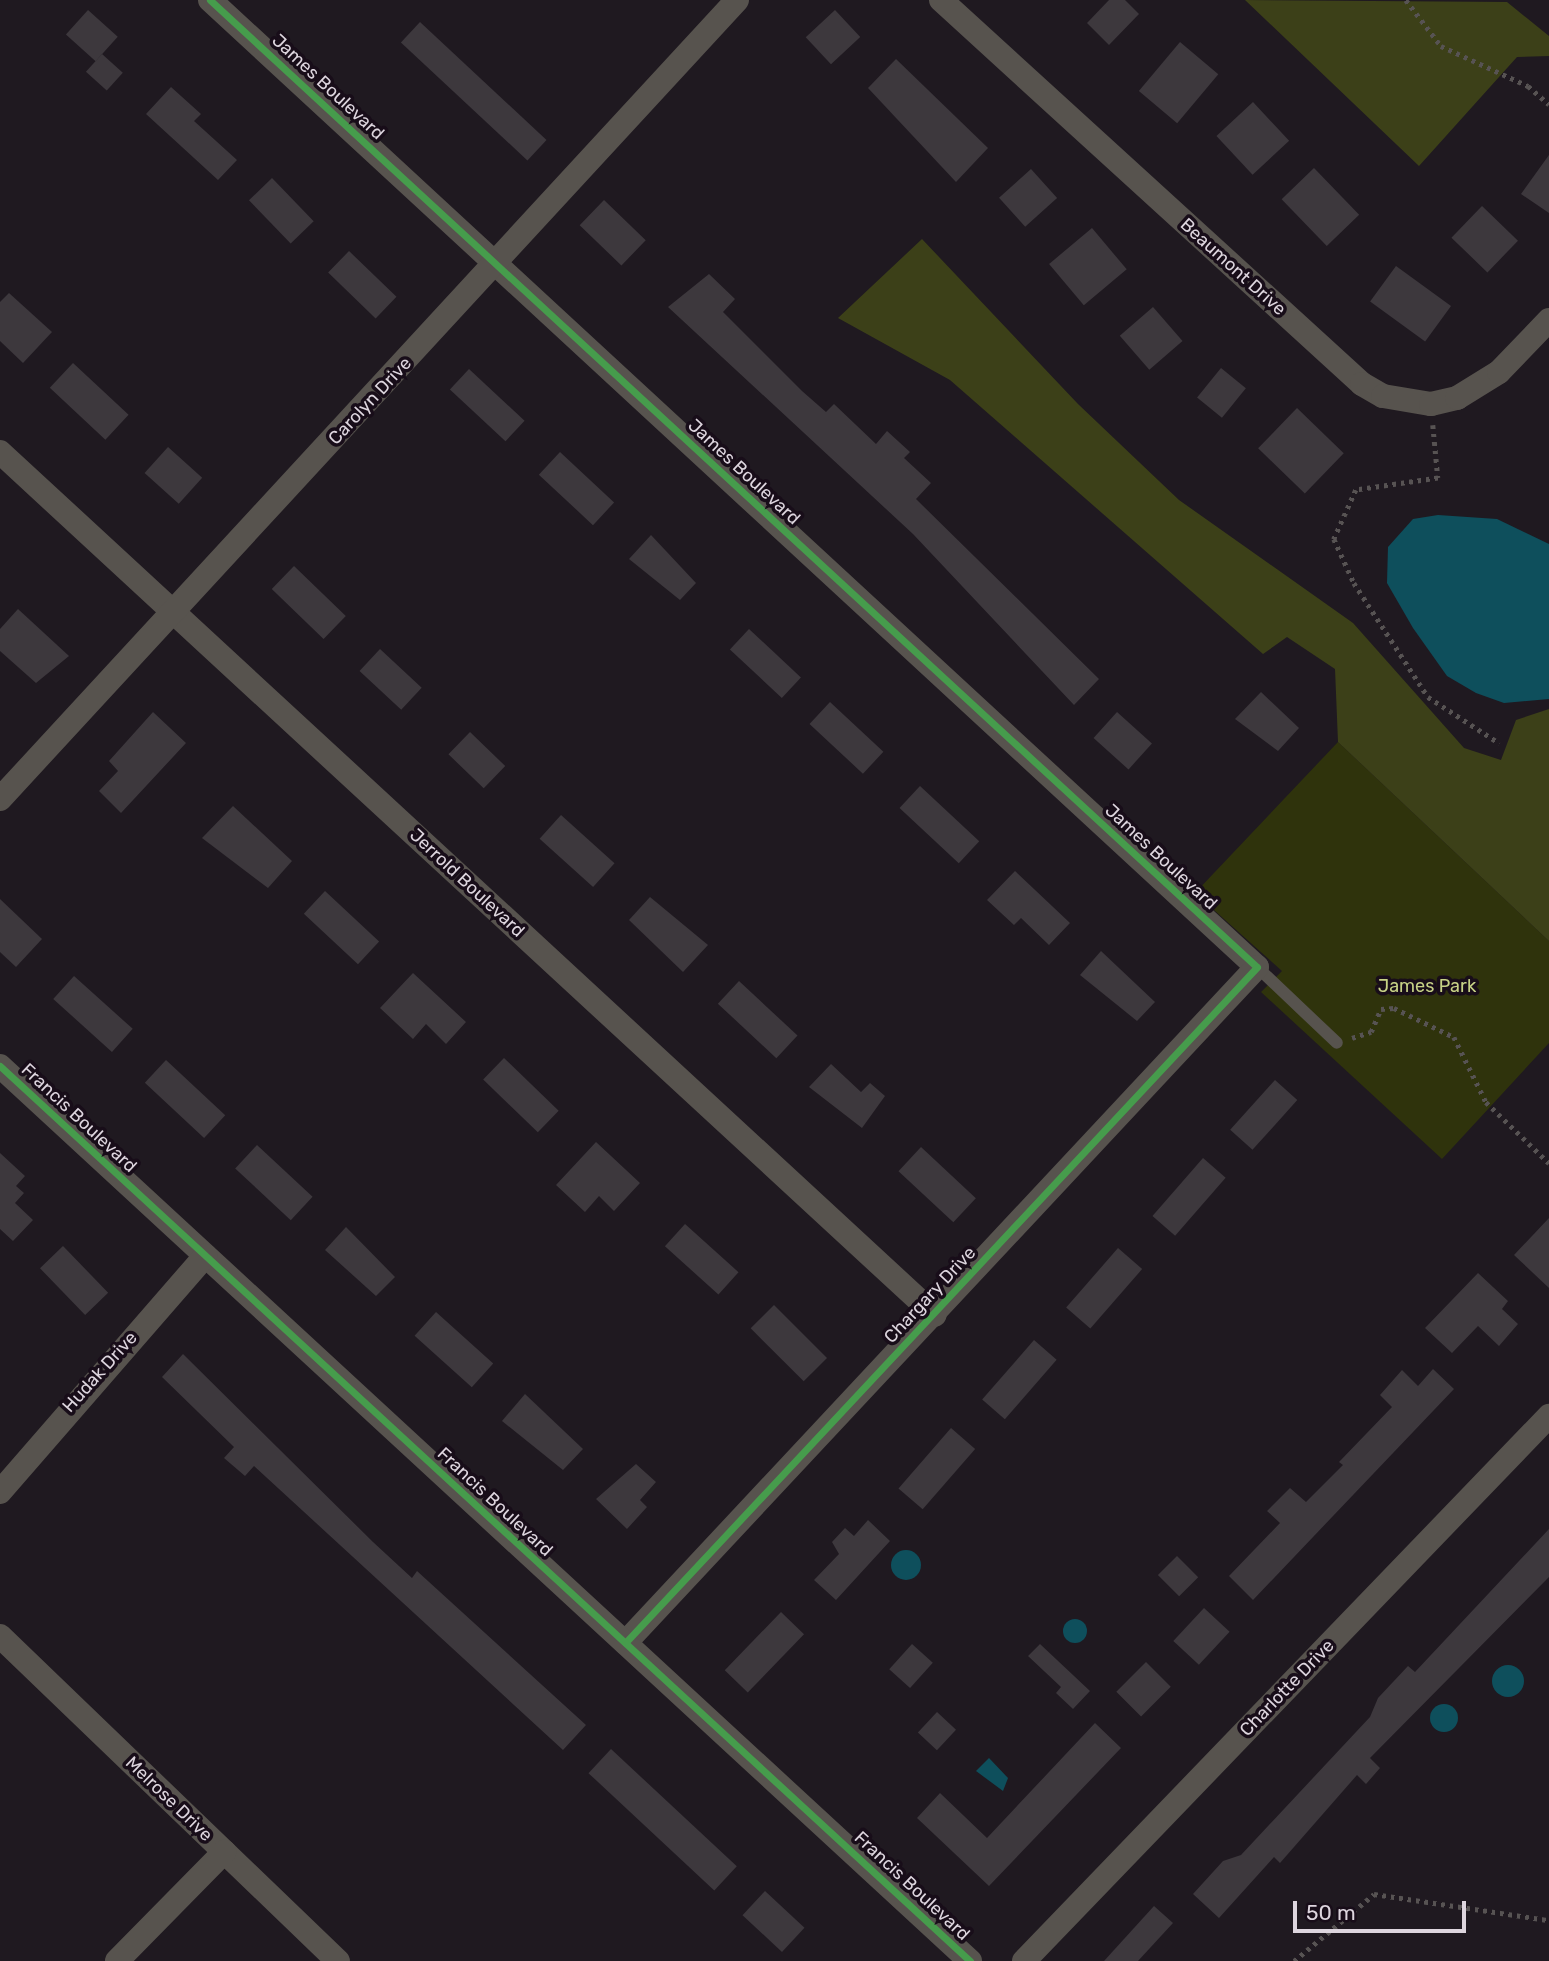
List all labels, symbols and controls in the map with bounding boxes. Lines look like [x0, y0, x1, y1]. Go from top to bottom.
street label: James Boulevard [268, 30, 388, 144]
street label: Beaumont Drive [1176, 214, 1290, 320]
street label: Carolyn Drive [324, 353, 416, 449]
street label: James Boulevard [684, 415, 804, 529]
street label: James Boulevard [1101, 800, 1221, 914]
street label: Jerrold Boulevard [405, 824, 529, 942]
park label: James Park [1378, 975, 1476, 997]
street label: Francis Boulevard [17, 1059, 141, 1177]
street label: Chargary Drive [880, 1242, 980, 1348]
street label: Hudak Drive [58, 1327, 142, 1417]
street label: Francis Boulevard [433, 1443, 557, 1561]
street label: Charlotte Drive [1235, 1635, 1339, 1741]
street label: Melrose Drive [121, 1752, 217, 1846]
street label: Francis Boulevard [850, 1827, 974, 1945]
scale bar [1297, 1888, 1470, 1932]
text: 50 m [1306, 1900, 1356, 1925]

